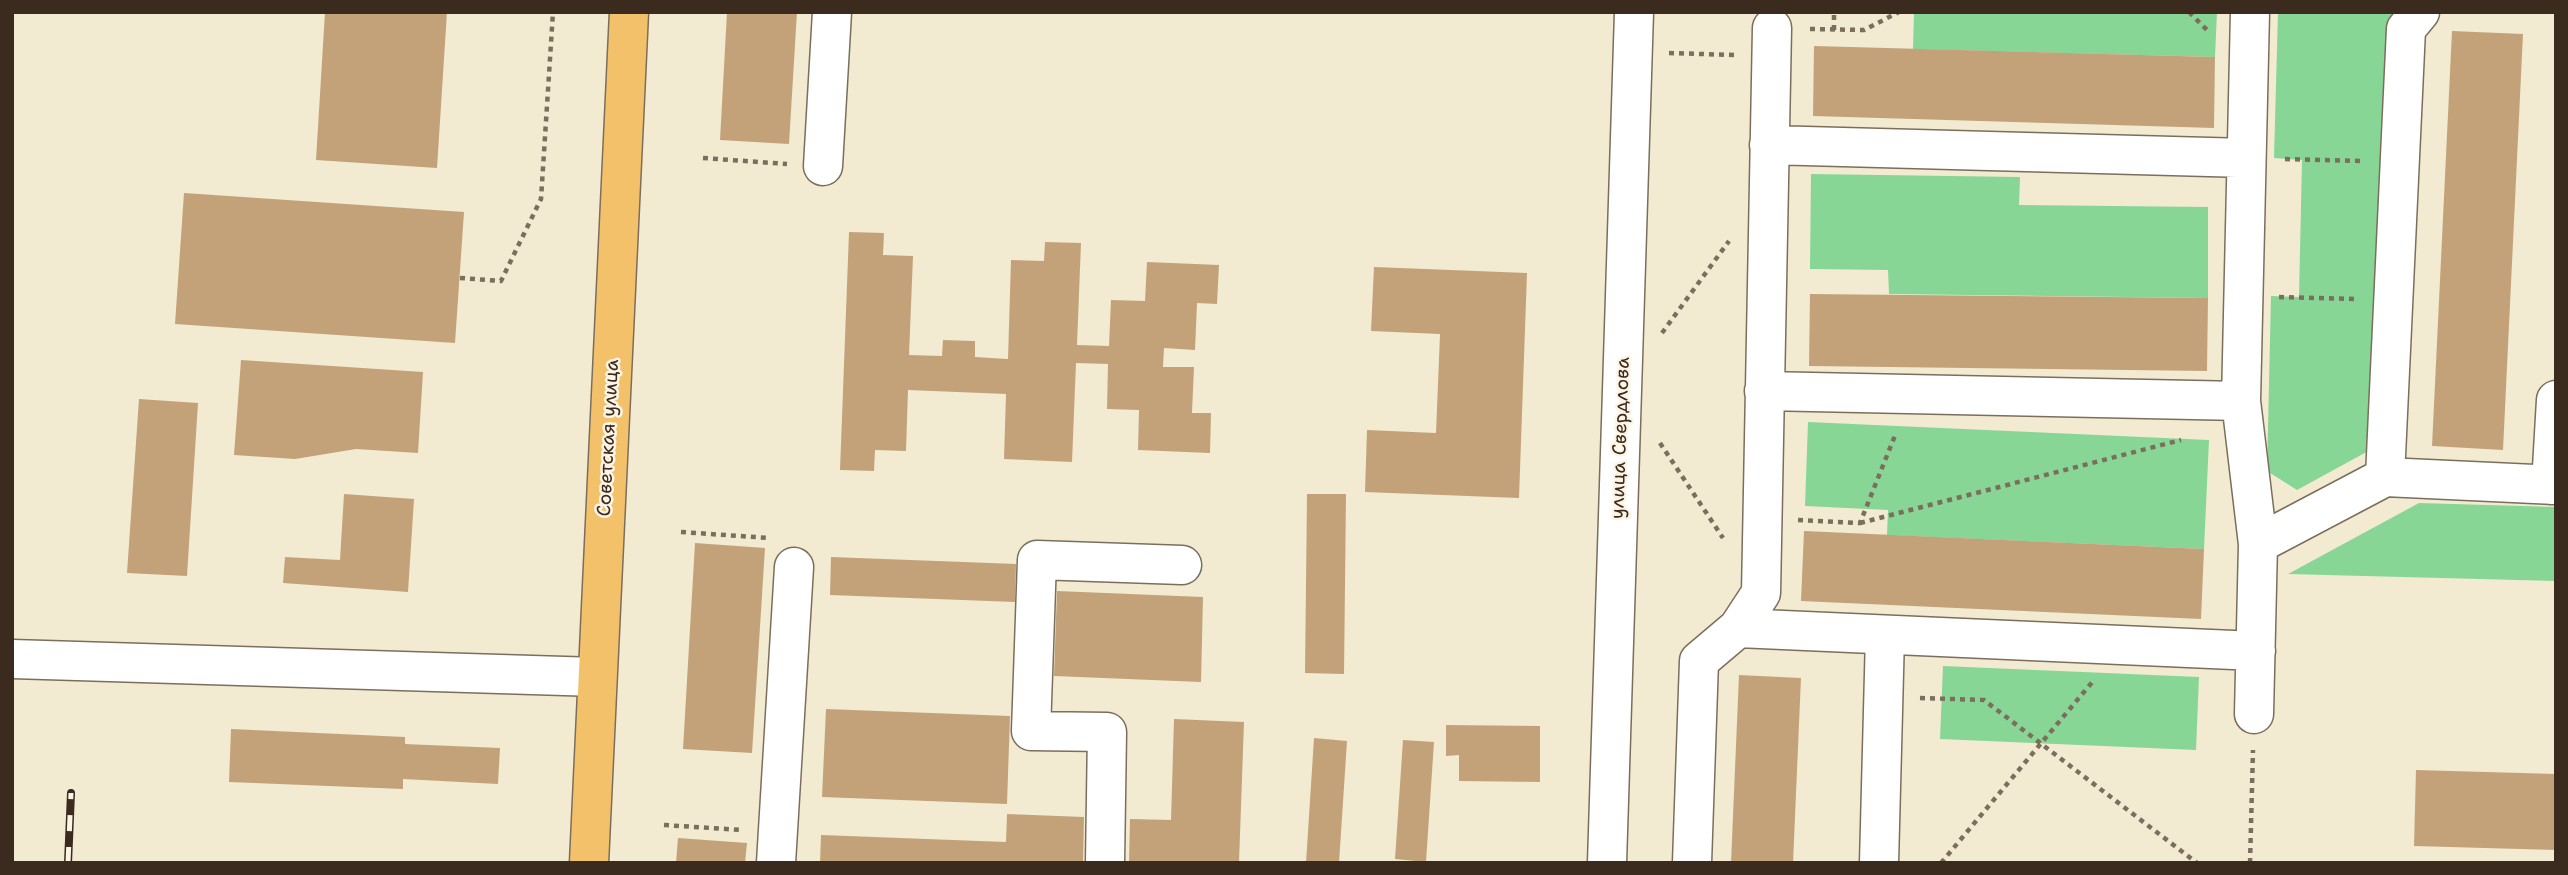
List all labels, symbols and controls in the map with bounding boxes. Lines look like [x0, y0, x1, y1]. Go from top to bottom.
street label: улица Свердлова [1607, 357, 1635, 519]
street label: Советская улица [594, 359, 624, 517]

